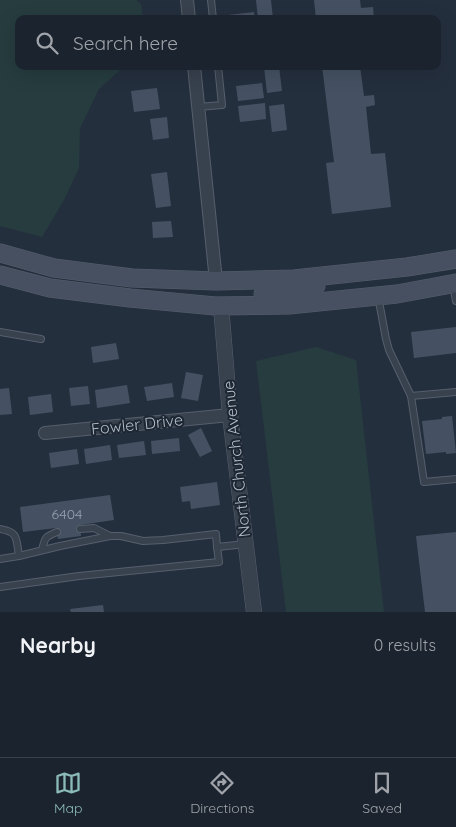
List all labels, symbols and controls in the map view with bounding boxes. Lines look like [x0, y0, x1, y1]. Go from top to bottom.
search box [15, 15, 441, 70]
icon: search [33, 29, 61, 57]
text: Search here [73, 31, 178, 55]
street label: North Church Avenue [218, 380, 254, 538]
street label: Fowler Drive [90, 409, 184, 439]
house number: 6404 [52, 505, 82, 523]
text: Nearby [20, 632, 96, 658]
text: 0 results [374, 635, 436, 655]
tab: Map [54, 769, 82, 817]
tab: Directions [190, 769, 254, 817]
tab: Saved [362, 769, 402, 817]

